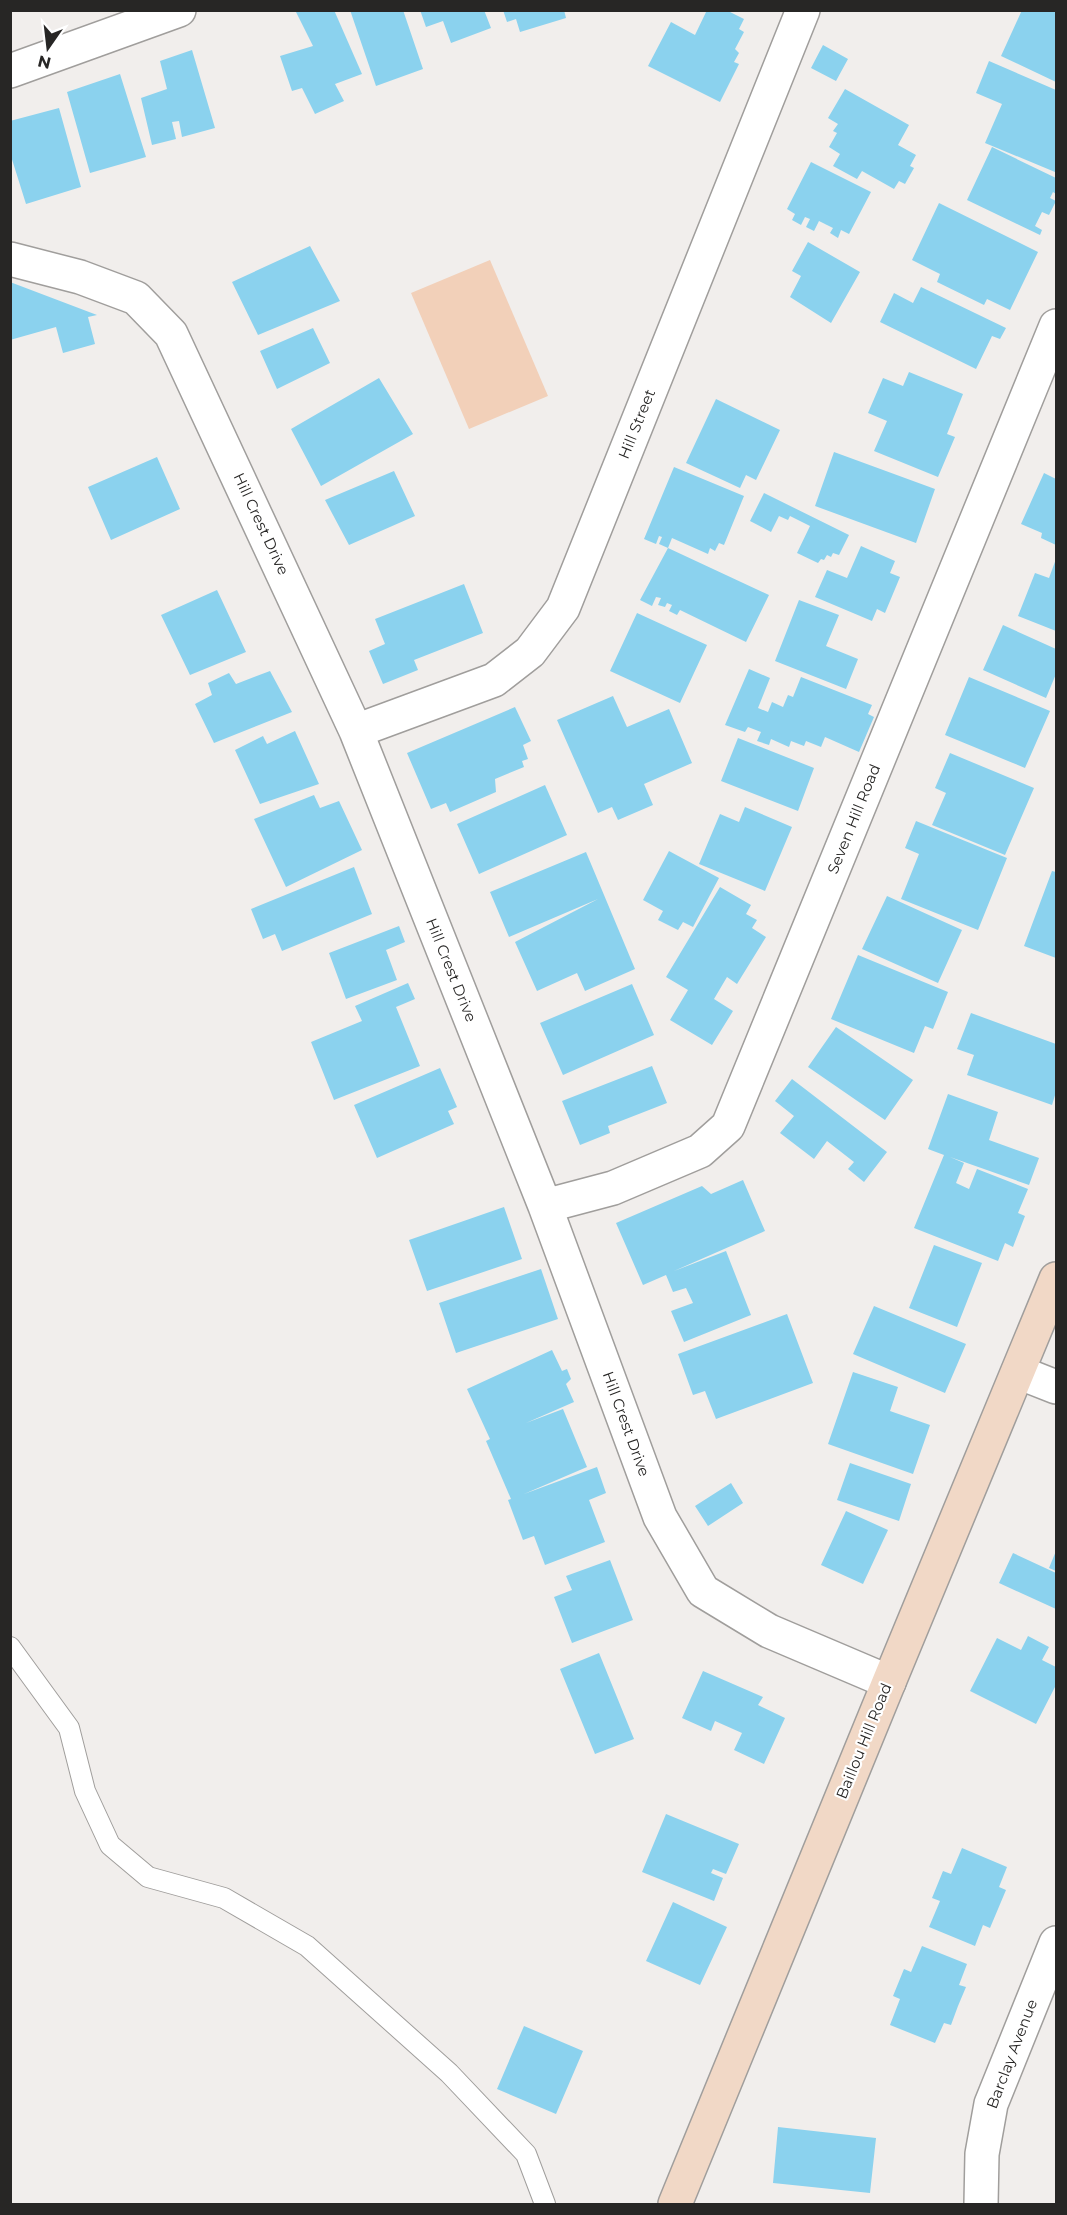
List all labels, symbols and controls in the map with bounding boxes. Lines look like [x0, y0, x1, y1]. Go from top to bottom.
north arrow [18, 18, 78, 78]
text: N [36, 51, 53, 73]
street label: Hill Street [614, 386, 659, 461]
street label: Hill Crest Drive [230, 470, 293, 578]
street label: Seven Hill Road [823, 761, 884, 876]
street label: Hill Crest Drive [422, 915, 481, 1025]
street label: Hill Crest Drive [599, 1369, 654, 1479]
street label: Baillou Hill Road [832, 1680, 895, 1801]
street label: Barclay Avenue [982, 1996, 1041, 2111]

